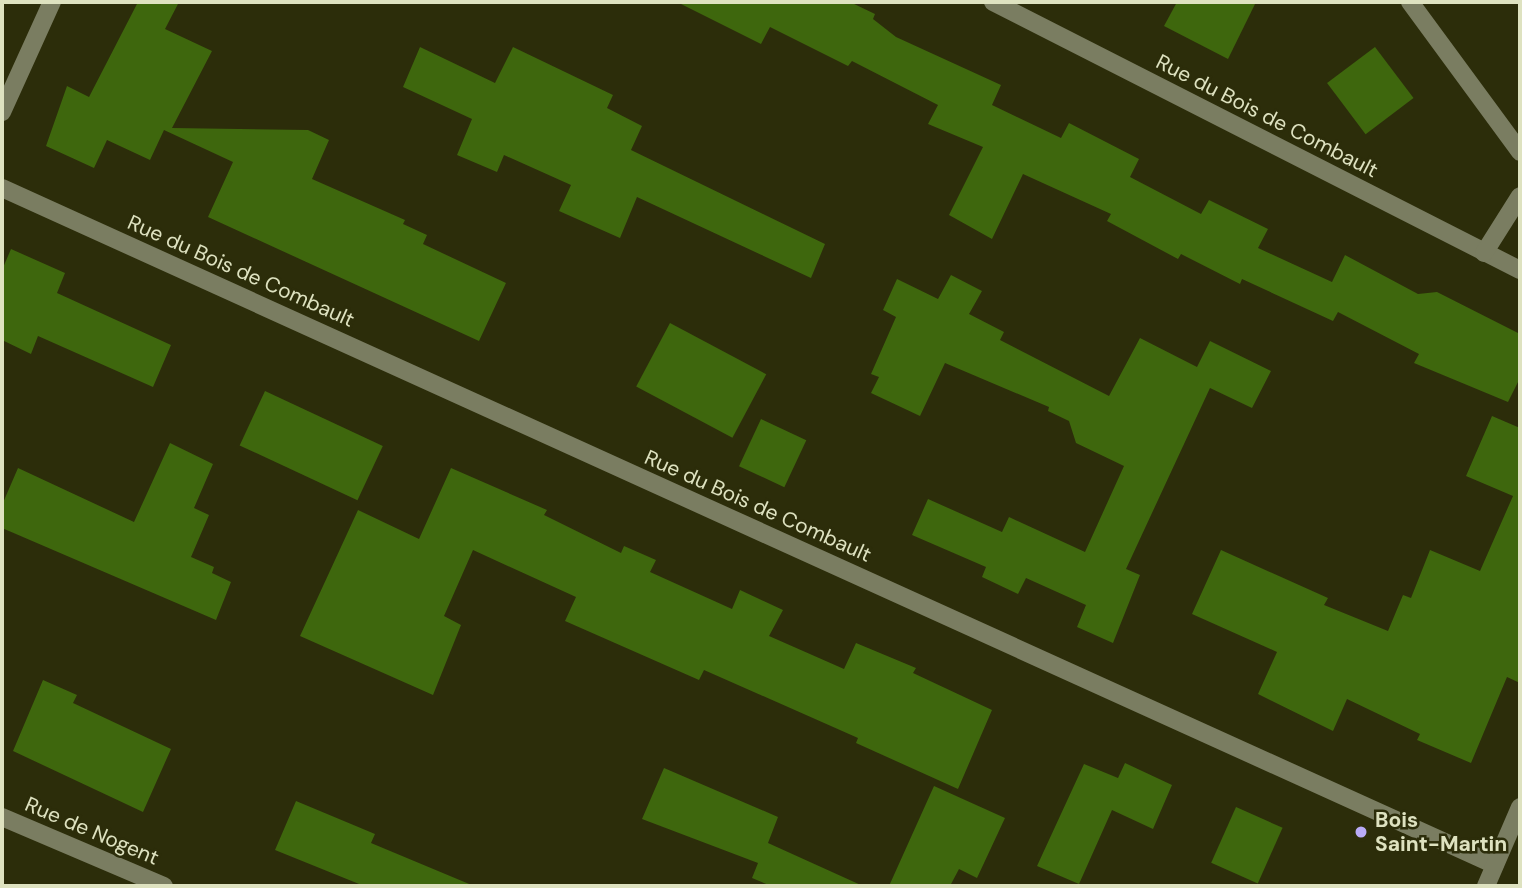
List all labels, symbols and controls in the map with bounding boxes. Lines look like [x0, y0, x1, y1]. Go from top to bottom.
street label: Rue du Bois de Combault [1152, 49, 1382, 183]
street label: Rue du Bois de Combault [124, 210, 358, 332]
street label: Rue du Bois de Combault [641, 445, 875, 567]
street label: Rue de Nogent [21, 792, 163, 870]
place label: Bois Saint-Martin [1375, 807, 1507, 857]
marker: Bois Saint-Martin [1353, 824, 1369, 840]

